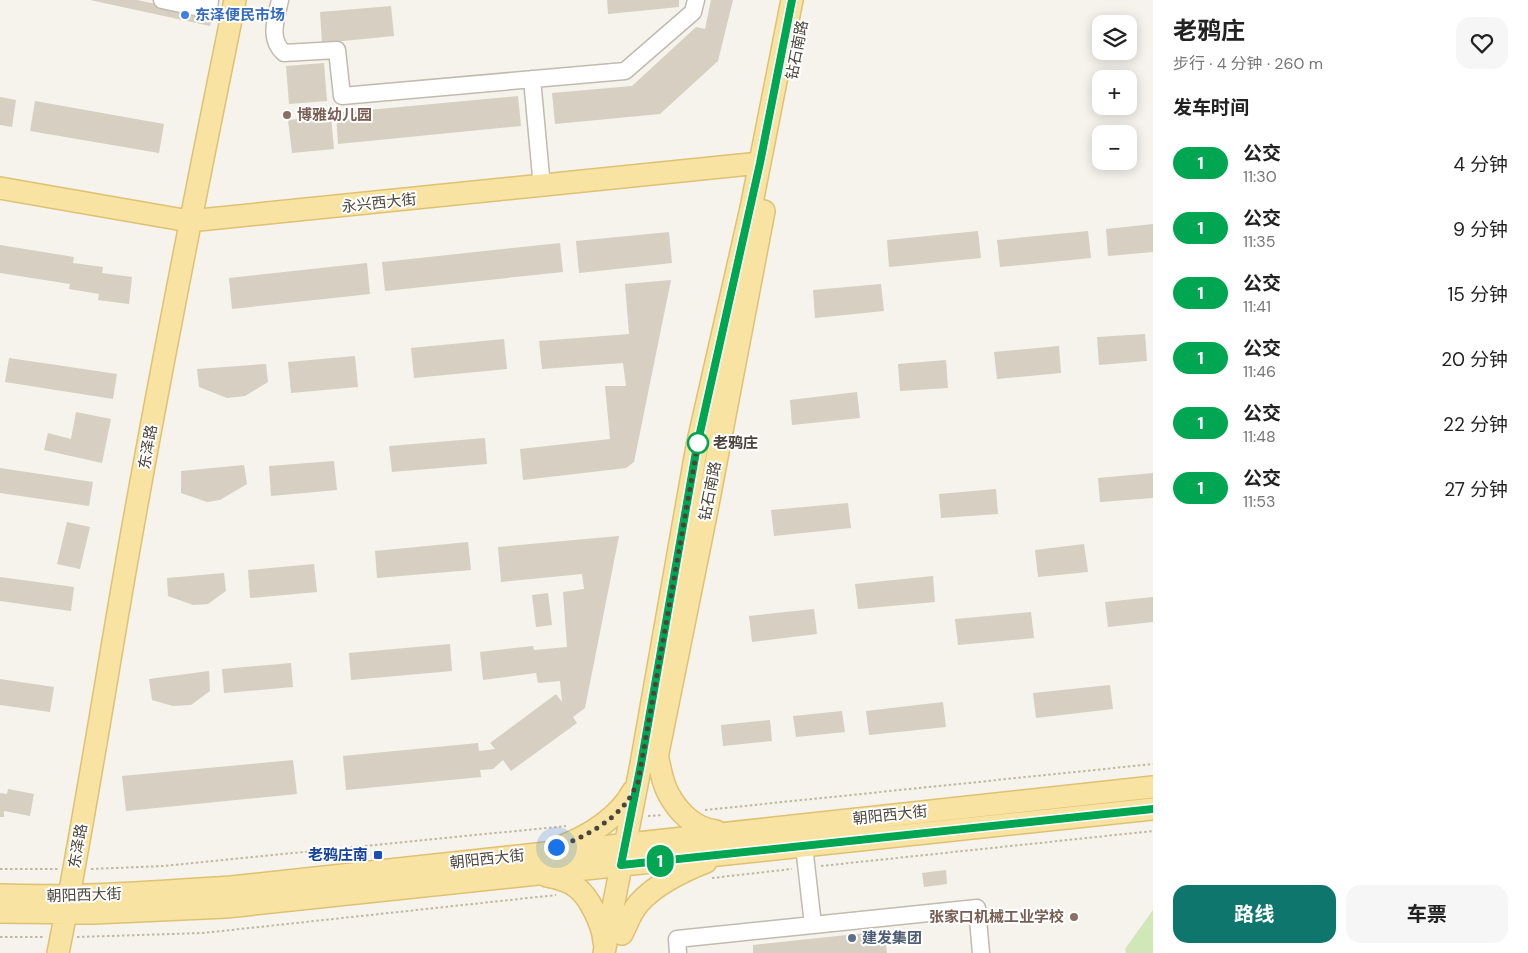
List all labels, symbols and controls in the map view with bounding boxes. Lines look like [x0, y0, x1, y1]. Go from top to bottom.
place label: 东泽便民市场 [195, 5, 285, 25]
marker: 东泽便民市场 [179, 9, 191, 21]
map controls [1092, 15, 1137, 170]
button: layers [1092, 15, 1137, 60]
text: 老鸦庄 [1173, 15, 1245, 46]
button: heart [1456, 17, 1508, 69]
street label: 钻石南路 [781, 19, 813, 81]
text: 步行 · 4 分钟 · 260 m [1173, 53, 1323, 74]
button: + [1092, 70, 1137, 115]
text: 发车时间 [1173, 95, 1249, 120]
place label: 博雅幼儿园 [297, 105, 372, 125]
marker: 博雅幼儿园 [281, 109, 293, 121]
button: − [1092, 125, 1137, 170]
text: 公交 [1243, 141, 1281, 166]
text: 1 [1197, 151, 1204, 175]
text: 4 分钟 [1453, 152, 1508, 177]
text: 11:30 [1243, 166, 1277, 187]
street label: 永兴西大街 [341, 189, 417, 217]
text: 公交 [1243, 206, 1281, 231]
text: 1 [1197, 216, 1204, 240]
text: 9 分钟 [1453, 217, 1508, 242]
text: 11:35 [1243, 231, 1275, 252]
text: 公交 [1243, 271, 1281, 296]
text: 1 [1197, 281, 1204, 305]
text: 15 分钟 [1447, 282, 1508, 307]
text: 11:41 [1243, 296, 1271, 317]
text: 公交 [1243, 336, 1281, 361]
text: 1 [1197, 346, 1204, 370]
text: 20 分钟 [1441, 347, 1508, 372]
text: 11:46 [1243, 361, 1276, 382]
text: 公交 [1243, 401, 1281, 426]
text: 1 [1197, 411, 1204, 435]
text: 22 分钟 [1443, 412, 1508, 437]
street label: 东泽路 [134, 423, 162, 471]
text: 11:48 [1243, 426, 1276, 447]
marker: 老鸦庄 [687, 432, 709, 454]
place label: 老鸦庄 [713, 433, 758, 453]
street label: 钻石南路 [694, 460, 726, 522]
text: 公交 [1243, 466, 1281, 491]
text: 1 [1197, 476, 1204, 500]
text: 27 分钟 [1444, 477, 1508, 502]
text: 11:53 [1243, 491, 1275, 512]
street label: 朝阳西大街 [852, 801, 928, 829]
street label: 东泽路 [64, 822, 92, 870]
your location [544, 835, 569, 860]
place label: 老鸦庄南 [308, 845, 368, 865]
street label: 朝阳西大街 [449, 845, 525, 873]
line badge: 1 [644, 845, 676, 877]
marker: 老鸦庄南 [372, 849, 384, 861]
text: 1 [657, 849, 663, 873]
street label: 朝阳西大街 [46, 884, 122, 906]
button: 路线 [1173, 885, 1336, 943]
button: 车票 [1346, 885, 1508, 943]
place label: 张家口机械工业学校 [929, 907, 1064, 927]
marker: 张家口机械工业学校 [1068, 911, 1080, 923]
place label: 建发集团 [862, 928, 922, 948]
marker: 建发集团 [846, 932, 858, 944]

